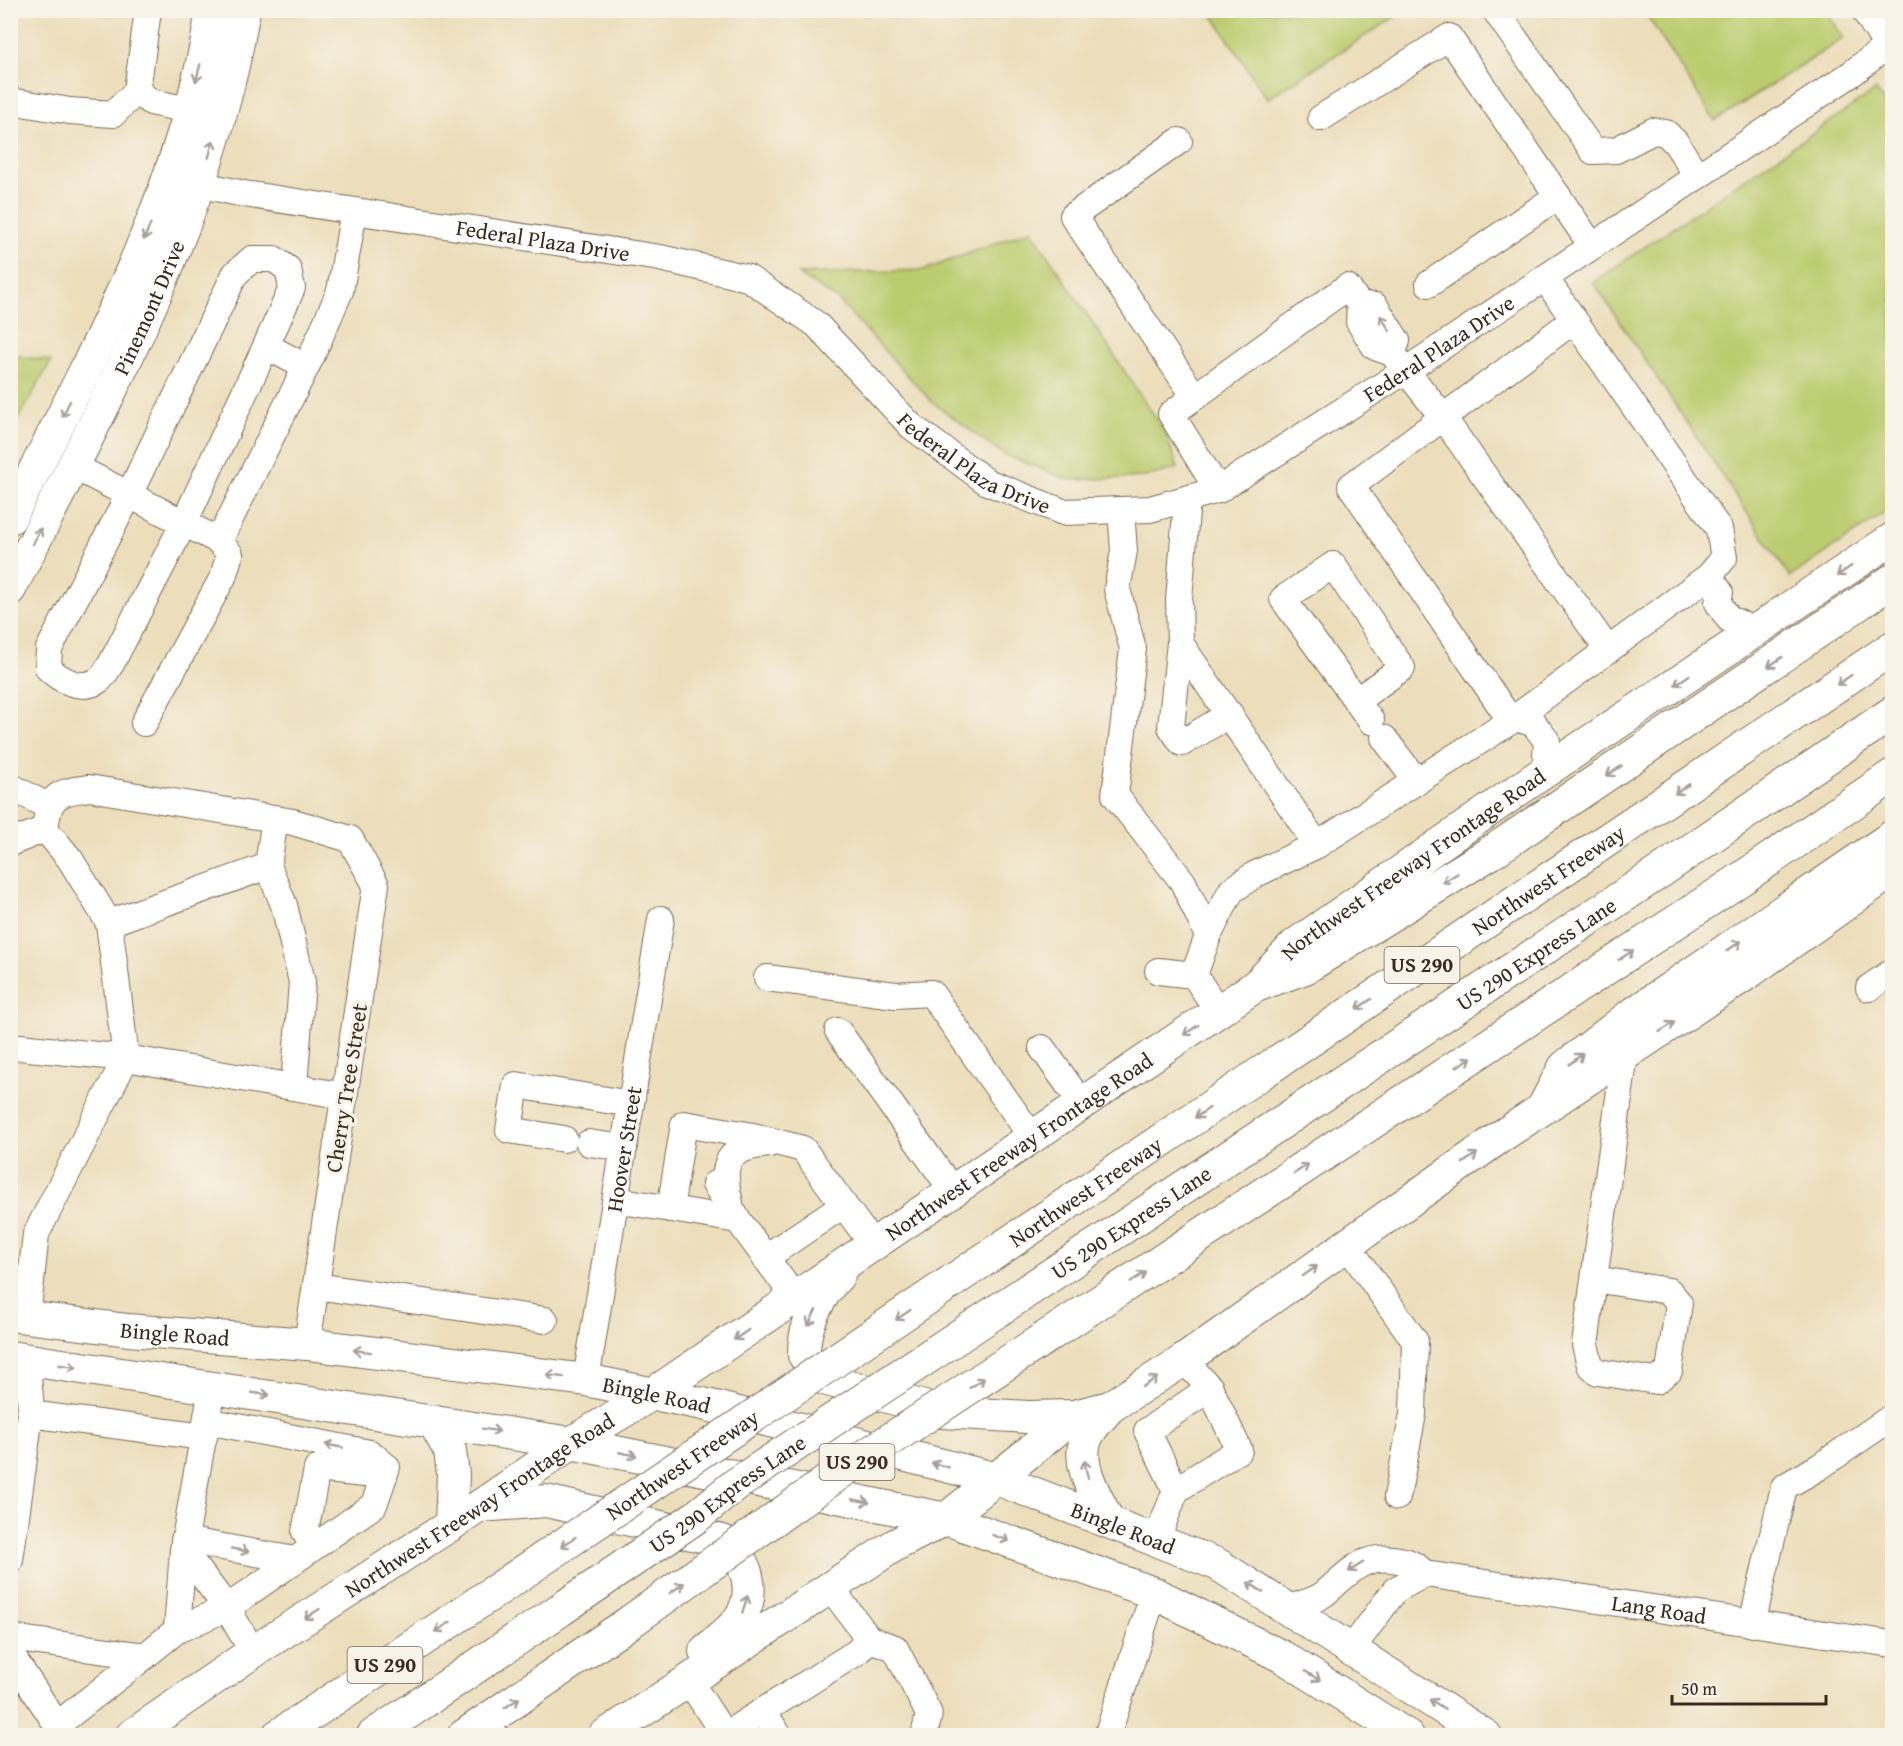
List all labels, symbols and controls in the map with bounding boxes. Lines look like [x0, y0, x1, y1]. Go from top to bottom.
one-way arrow [192, 63, 204, 82]
one-way arrow [206, 139, 217, 158]
street label: Federal Plaza Drive [454, 211, 632, 269]
one-way arrow [141, 222, 152, 240]
street label: Pinemont Drive [105, 235, 192, 380]
street label: Federal Plaza Drive [1357, 287, 1521, 410]
one-way arrow [1379, 315, 1391, 332]
one-way arrow [59, 399, 71, 417]
street label: Federal Plaza Drive [890, 405, 1055, 522]
one-way arrow [32, 528, 43, 546]
one-way arrow [1836, 566, 1853, 578]
one-way arrow [1767, 656, 1783, 668]
one-way arrow [1674, 674, 1691, 686]
one-way arrow [1836, 674, 1853, 686]
street label: Northwest Freeway Frontage Road [1278, 761, 1550, 969]
one-way arrow [1605, 765, 1622, 778]
one-way arrow [1675, 783, 1691, 795]
street label: Northwest Freeway [1467, 819, 1629, 941]
one-way arrow [1442, 872, 1459, 884]
street label: US 290 Express Lane [1450, 889, 1623, 1018]
one-way arrow [1725, 939, 1742, 951]
road number: US 290 [1384, 947, 1460, 983]
one-way arrow [1618, 948, 1635, 961]
one-way arrow [1356, 998, 1373, 1010]
street label: Cherry Tree Street [317, 1001, 375, 1175]
one-way arrow [1658, 1020, 1675, 1033]
one-way arrow [1183, 1024, 1200, 1036]
street label: Northwest Freeway Frontage Road [880, 1047, 1158, 1245]
one-way arrow [1567, 1053, 1583, 1066]
one-way arrow [1455, 1056, 1471, 1068]
street label: Hoover Street [598, 1084, 650, 1214]
one-way arrow [1194, 1107, 1211, 1119]
street label: Northwest Freeway [1004, 1131, 1166, 1253]
one-way arrow [1461, 1152, 1477, 1164]
street label: US 290 Express Lane [1045, 1157, 1217, 1287]
one-way arrow [1292, 1163, 1309, 1175]
one-way arrow [1302, 1265, 1318, 1277]
one-way arrow [1129, 1270, 1146, 1282]
one-way arrow [805, 1309, 817, 1327]
one-way arrow [895, 1309, 912, 1321]
street label: Bingle Road [118, 1313, 231, 1354]
one-way arrow [733, 1329, 749, 1341]
one-way arrow [353, 1346, 372, 1357]
one-way arrow [58, 1360, 78, 1371]
street label: Bingle Road [600, 1368, 714, 1421]
one-way arrow [546, 1370, 566, 1381]
one-way arrow [1141, 1375, 1158, 1387]
one-way arrow [968, 1377, 984, 1389]
one-way arrow [251, 1389, 271, 1400]
street label: Northwest Freeway [599, 1401, 765, 1528]
street label: Northwest Freeway Frontage Road [338, 1405, 620, 1605]
one-way arrow [481, 1424, 500, 1435]
street label: US 290 Express Lane [643, 1426, 812, 1561]
one-way arrow [325, 1440, 345, 1451]
road number: US 290 [820, 1444, 894, 1480]
one-way arrow [618, 1449, 638, 1460]
one-way arrow [931, 1458, 950, 1470]
one-way arrow [1080, 1459, 1092, 1478]
street label: Bingle Road [1066, 1493, 1180, 1563]
one-way arrow [851, 1496, 870, 1508]
one-way arrow [991, 1534, 1010, 1545]
one-way arrow [560, 1536, 577, 1548]
one-way arrow [229, 1545, 249, 1556]
one-way arrow [1348, 1562, 1365, 1574]
one-way arrow [1247, 1581, 1264, 1593]
one-way arrow [669, 1582, 685, 1595]
street label: Lang Road [1609, 1586, 1709, 1632]
one-way arrow [740, 1595, 751, 1614]
one-way arrow [304, 1609, 321, 1621]
one-way arrow [434, 1620, 451, 1633]
road number: US 290 [348, 1647, 422, 1683]
scale bar [1672, 1668, 1826, 1706]
one-way arrow [1304, 1670, 1321, 1682]
text: 50 m [1681, 1675, 1717, 1702]
one-way arrow [503, 1696, 520, 1708]
one-way arrow [1428, 1697, 1445, 1710]

